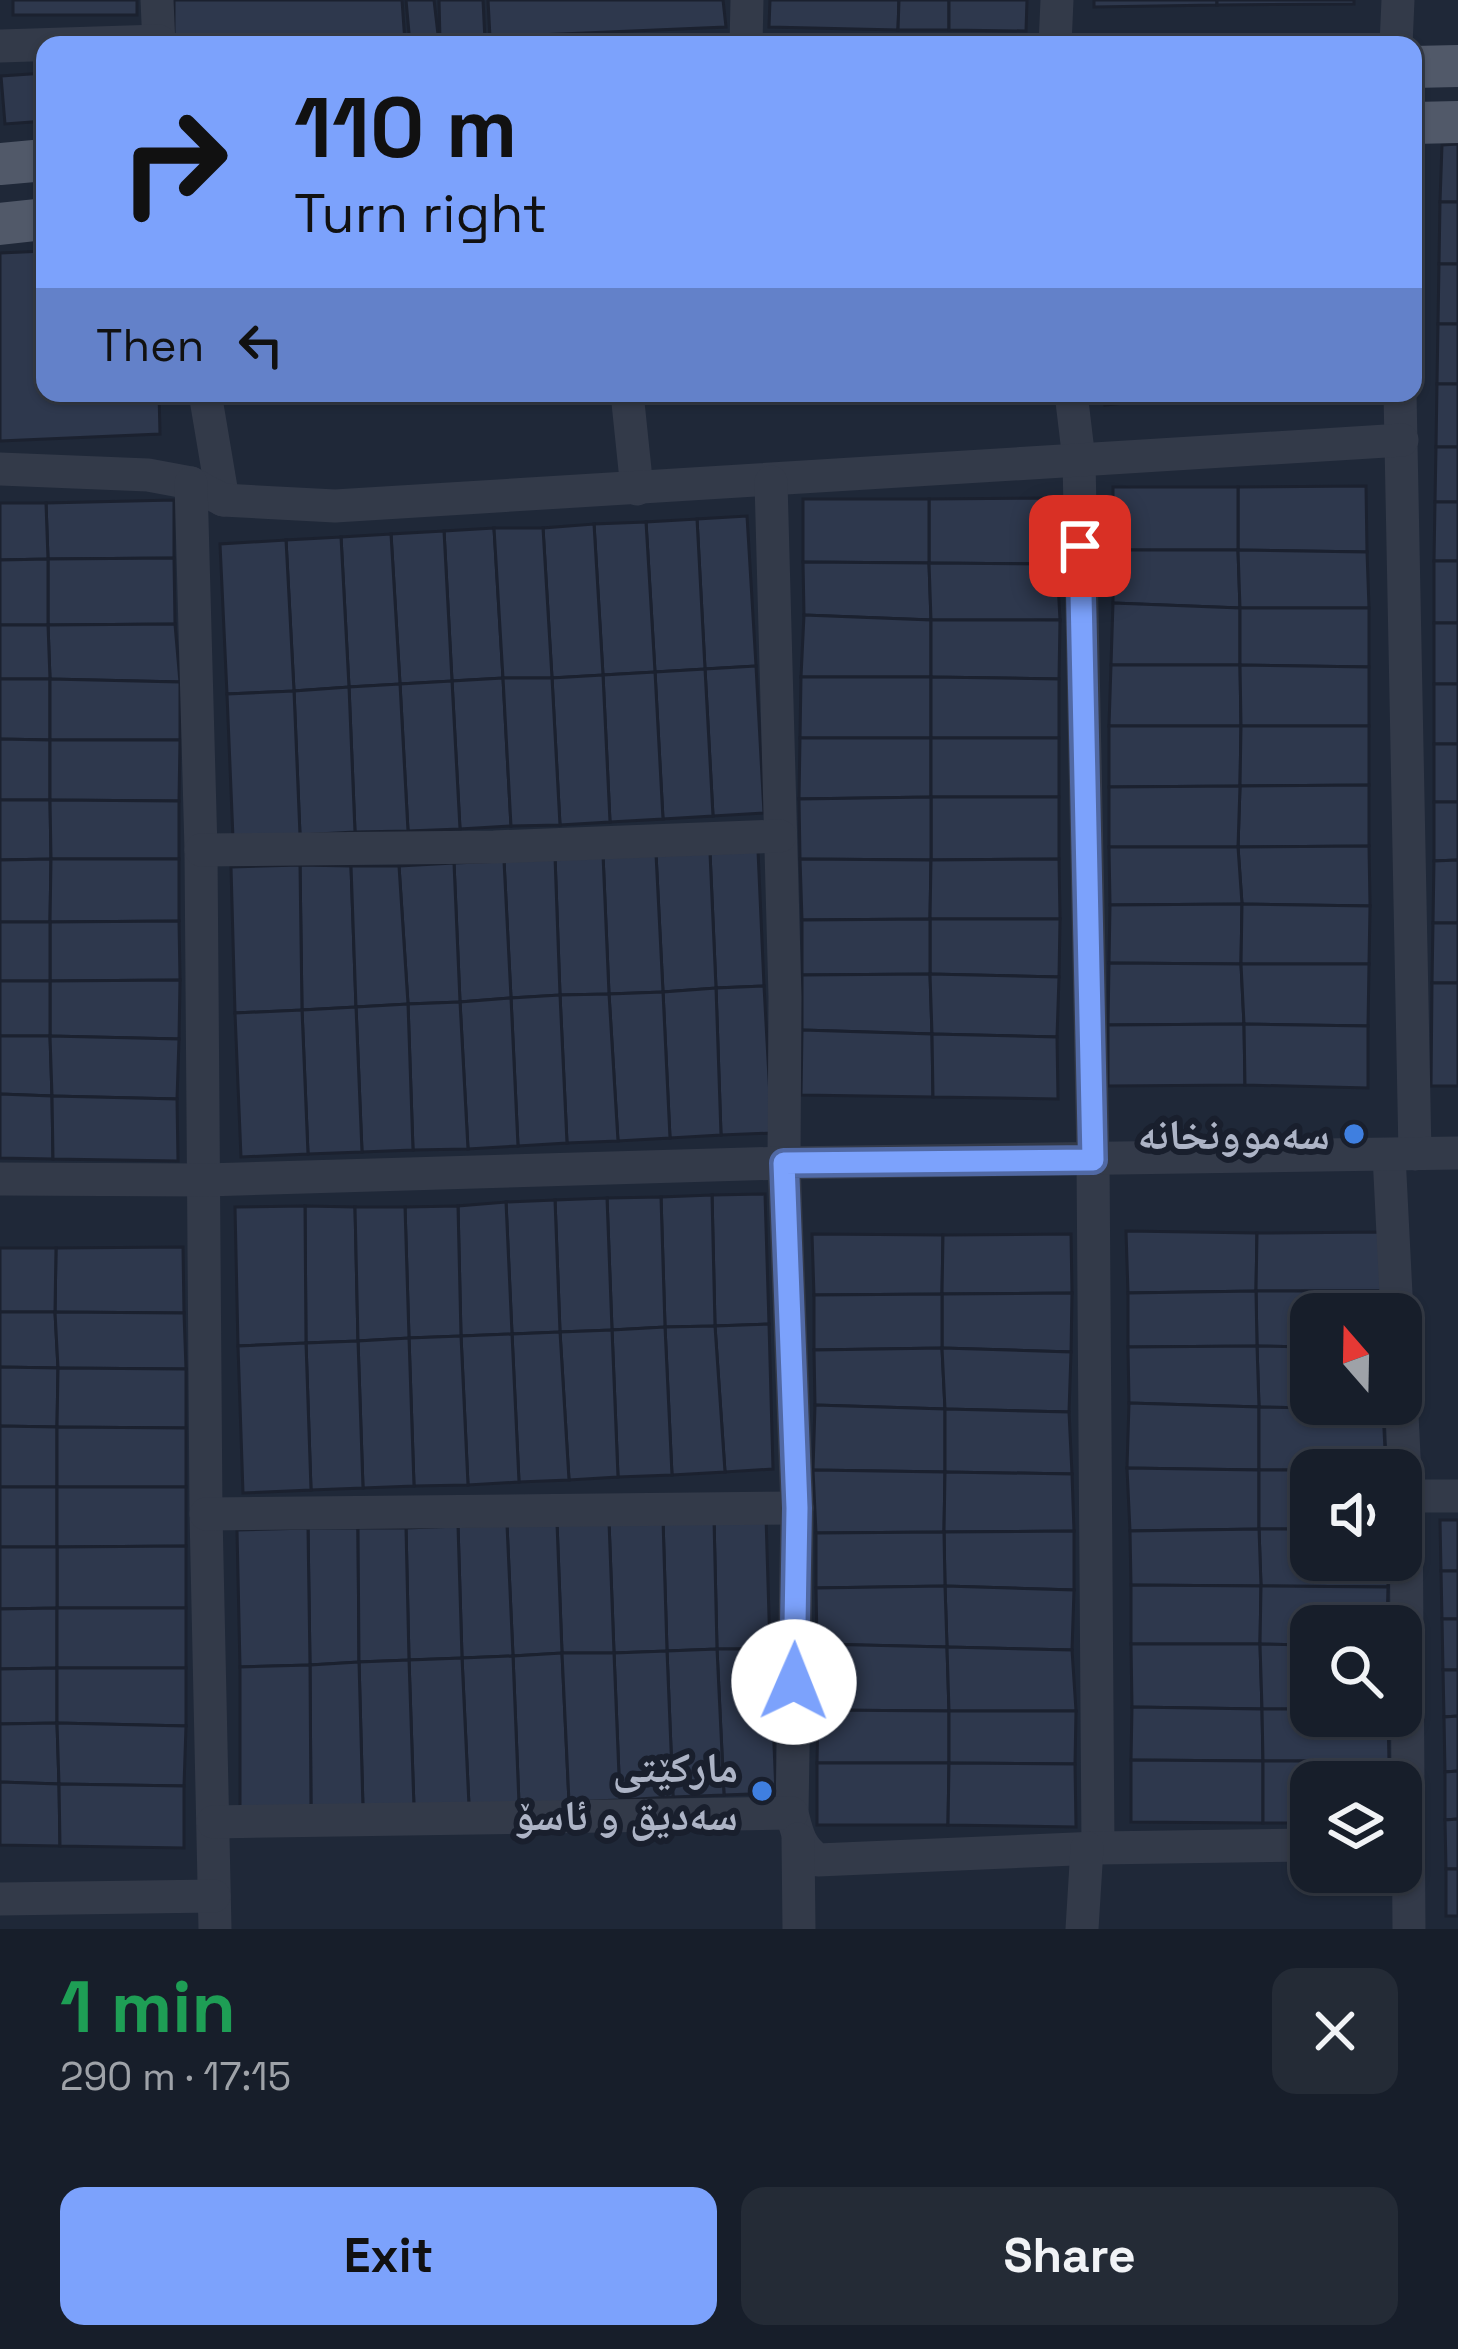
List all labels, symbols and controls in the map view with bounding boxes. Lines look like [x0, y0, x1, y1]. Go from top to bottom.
text: 110 m [294, 74, 517, 182]
icon: right [96, 84, 252, 240]
text: Turn right [294, 179, 547, 248]
icon: left [228, 312, 294, 378]
text: Then [96, 317, 204, 374]
pin [1029, 495, 1131, 597]
icon: arrive [1047, 513, 1113, 579]
place label: سەموونخانە [1137, 1108, 1330, 1161]
marker: سەموونخانە [1341, 1121, 1367, 1147]
north arrow [1290, 1293, 1422, 1425]
map controls [1290, 1293, 1422, 1893]
button: sound [1290, 1449, 1422, 1581]
button: search [1290, 1605, 1422, 1737]
position arrow [731, 1619, 857, 1745]
place label: مارکێتی سەدیق و ئاسۆ [514, 1741, 738, 1842]
button: layers [1290, 1761, 1422, 1893]
marker: مارکێتی سەدیق و ئاسۆ [749, 1778, 775, 1804]
text: 1 min [60, 1961, 236, 2053]
button: close [1272, 1968, 1398, 2094]
text: 290 m · 17:15 [60, 2052, 291, 2101]
button: Exit [60, 2187, 717, 2325]
button: Share [741, 2187, 1398, 2325]

